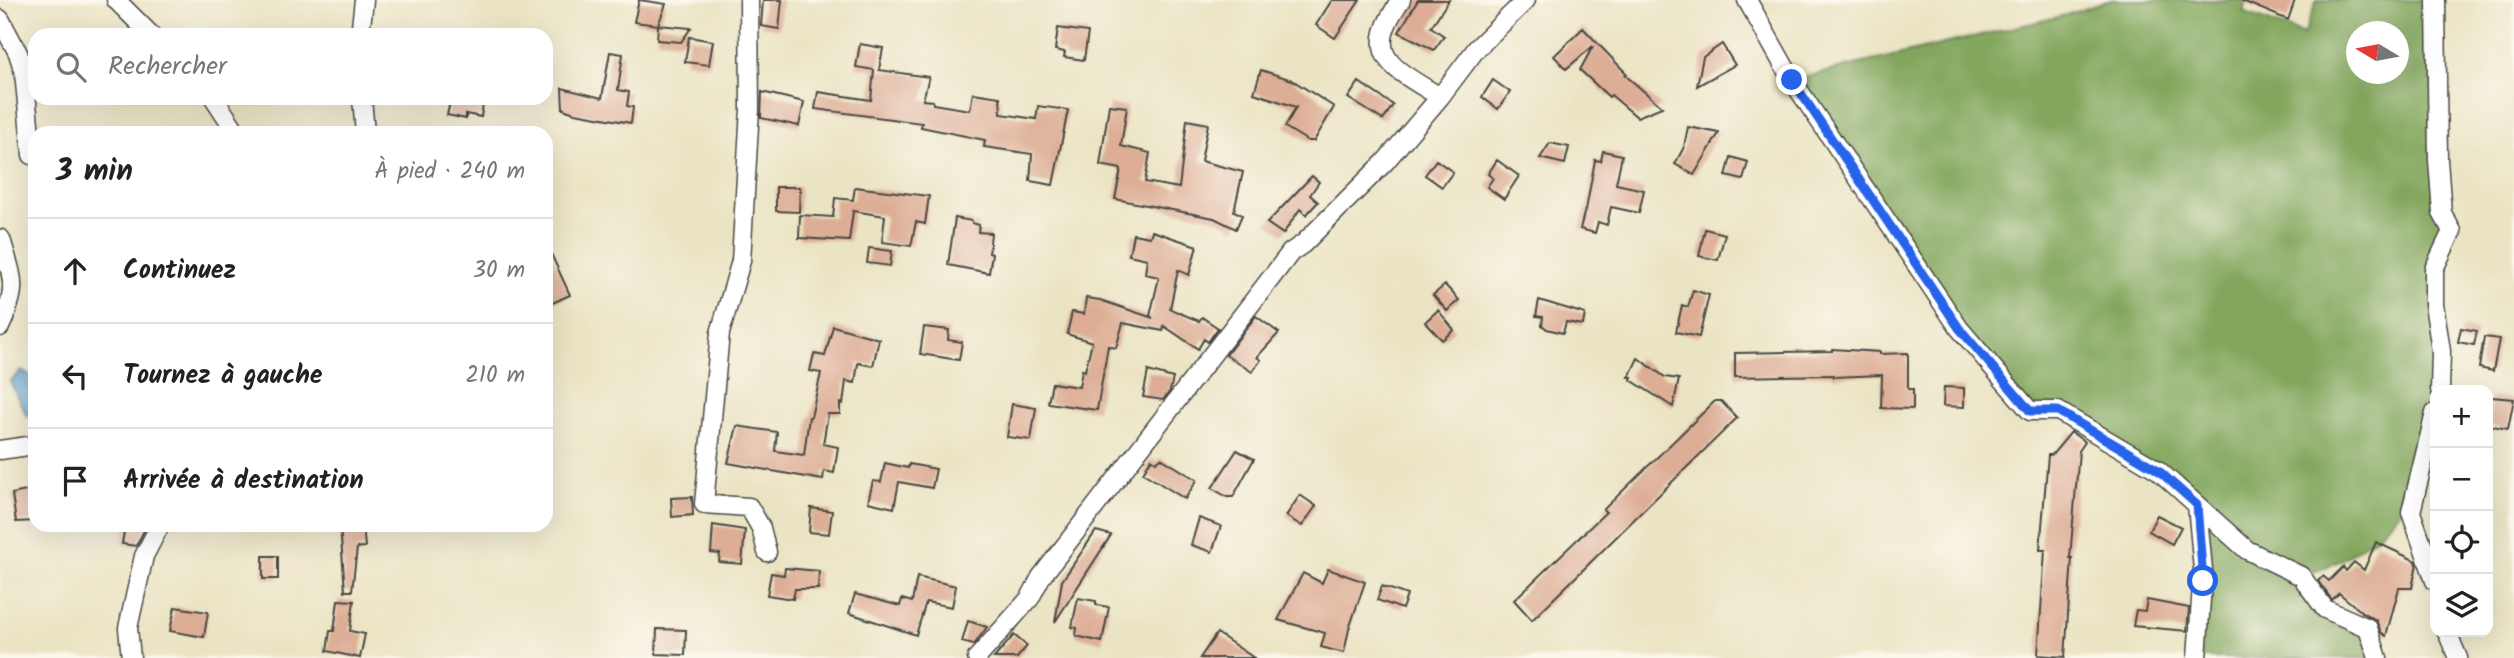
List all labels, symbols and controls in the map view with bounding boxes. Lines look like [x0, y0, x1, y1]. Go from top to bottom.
north arrow [2346, 21, 2409, 84]
search box [28, 28, 553, 105]
text: Rechercher [108, 46, 227, 88]
icon: search [52, 48, 90, 86]
route end [1776, 64, 1807, 95]
text: 3 min [56, 148, 133, 196]
text: À pied · 240 m [375, 154, 525, 190]
text: Continuez [123, 250, 236, 292]
icon: ahead [56, 252, 94, 290]
text: 30 m [473, 253, 525, 289]
text: Tournez à gauche [123, 355, 323, 397]
icon: left [56, 357, 94, 395]
text: 210 m [465, 358, 525, 394]
map controls [2430, 385, 2493, 637]
button: + [2430, 385, 2493, 448]
button: − [2430, 448, 2493, 511]
text: Arrivée à destination [123, 460, 364, 502]
icon: arrive [56, 462, 94, 500]
button: locate [2430, 511, 2493, 574]
route start [2187, 565, 2218, 596]
button: layers [2430, 574, 2493, 637]

